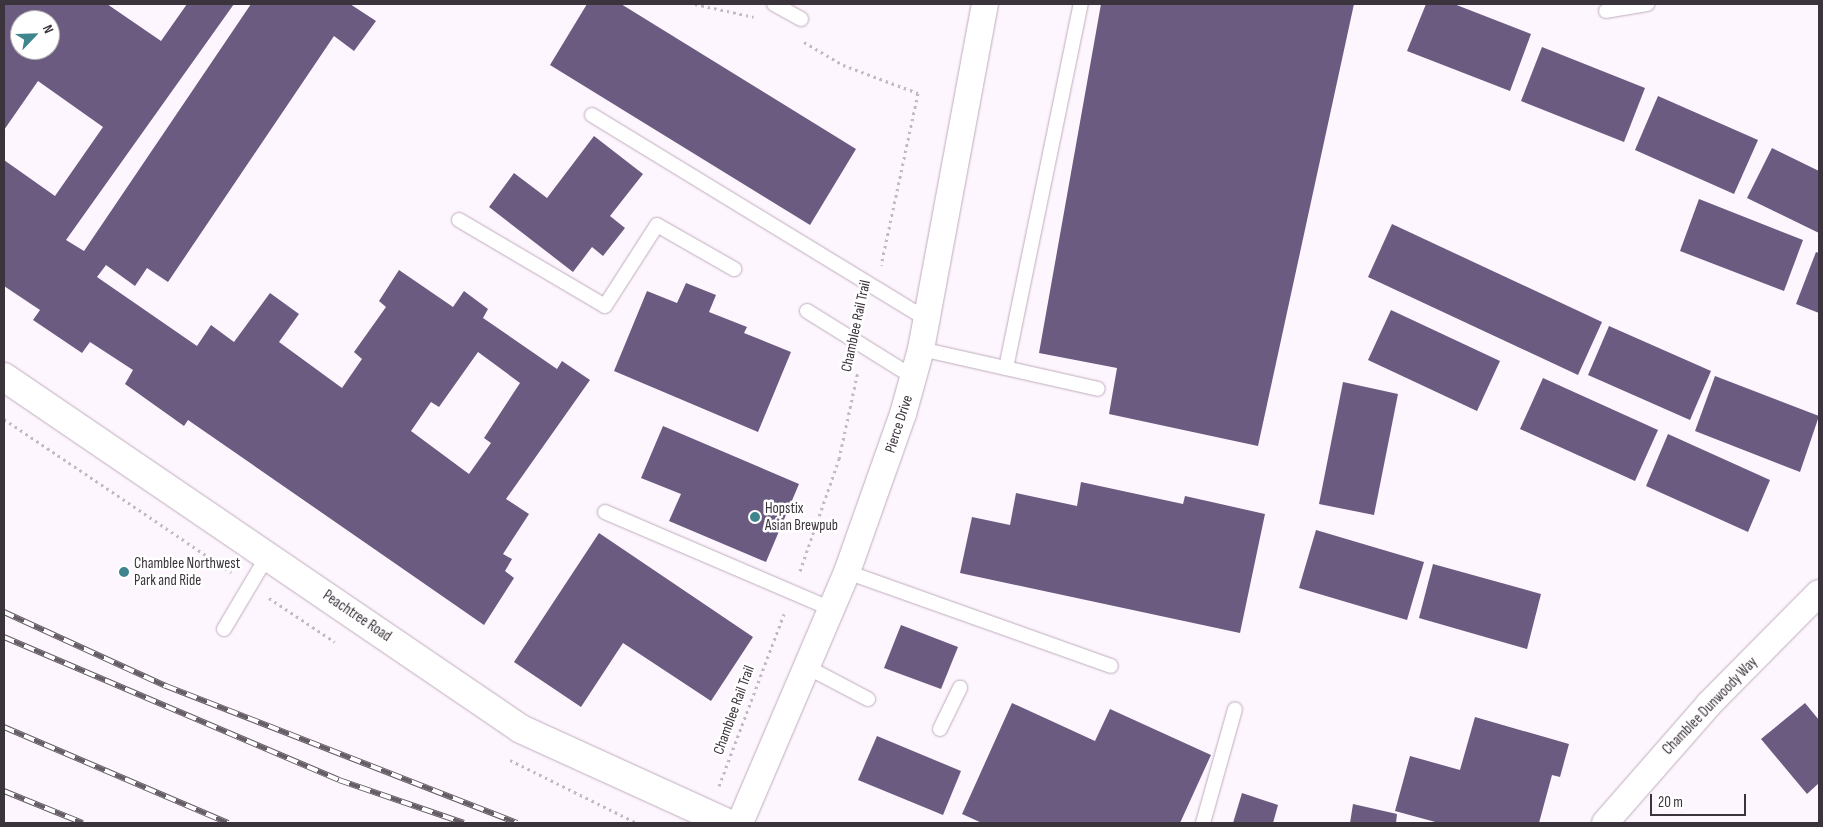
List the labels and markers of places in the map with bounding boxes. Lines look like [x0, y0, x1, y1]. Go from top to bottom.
place label: Hopstix Asian Brewpub [765, 499, 838, 534]
marker: Hopstix Asian Brewpub [749, 511, 761, 523]
place label: Chamblee Northwest Park and Ride [134, 554, 240, 589]
marker: Chamblee Northwest Park and Ride [118, 566, 130, 578]

